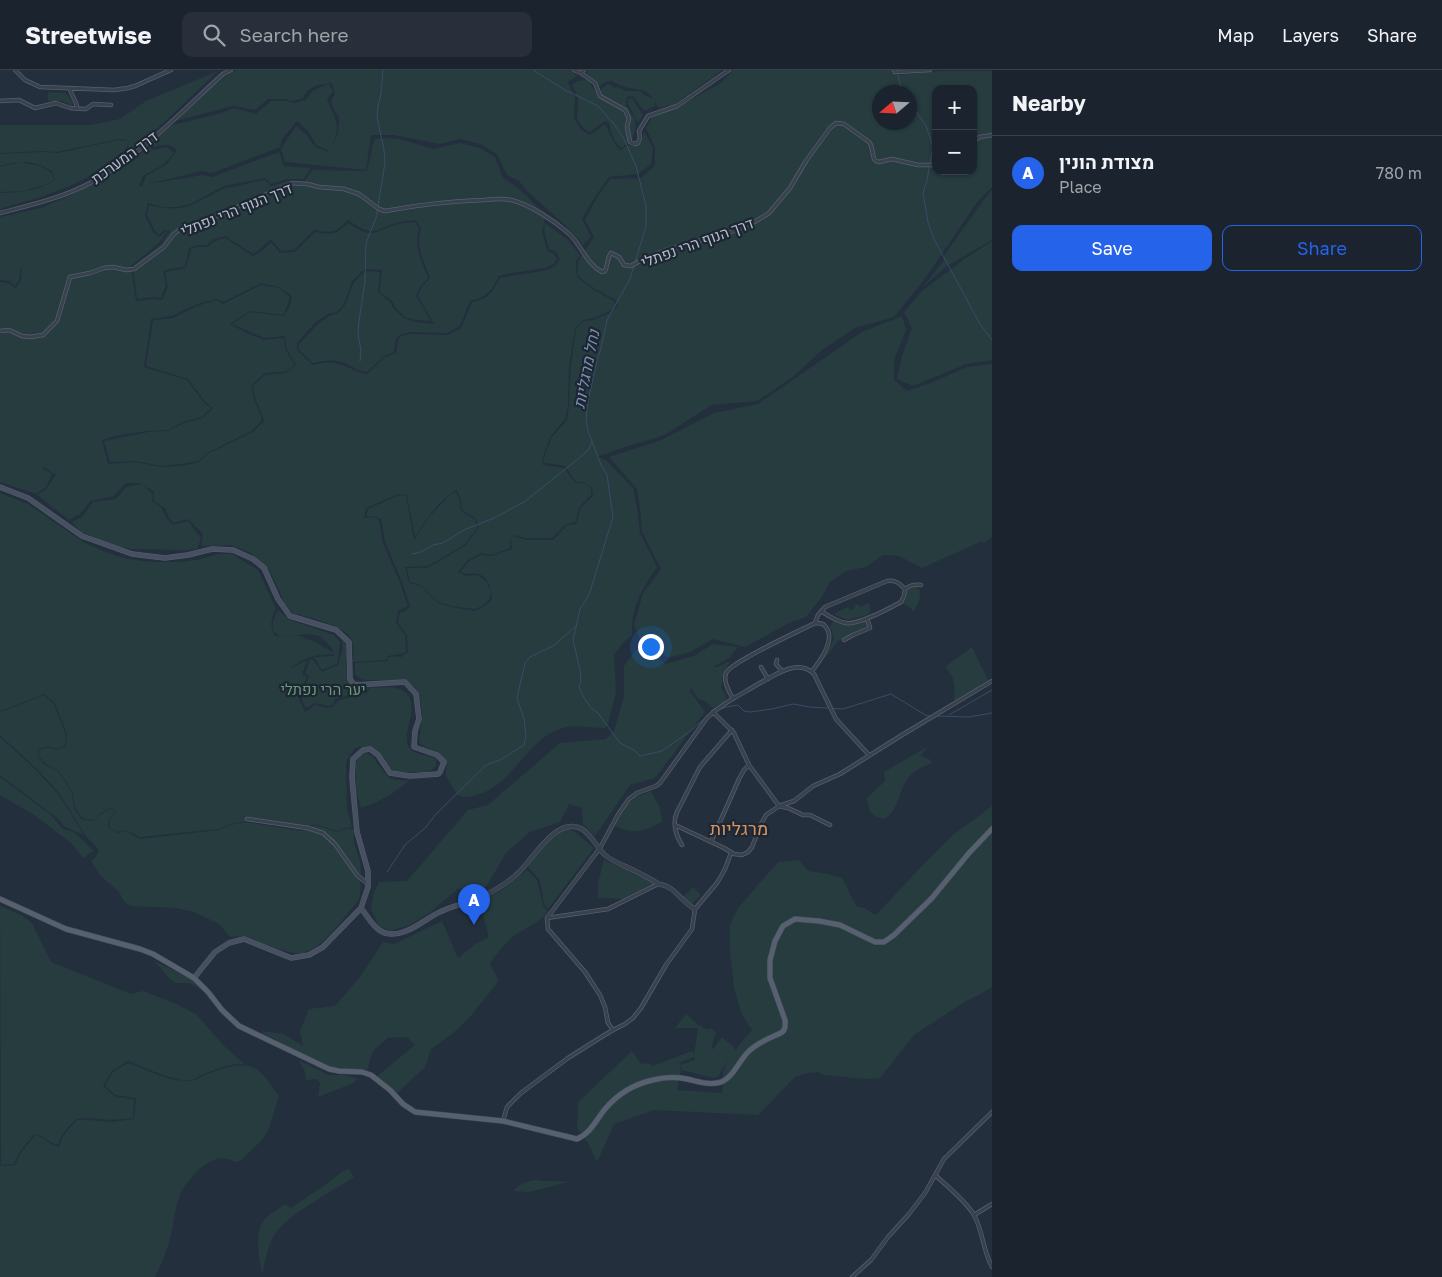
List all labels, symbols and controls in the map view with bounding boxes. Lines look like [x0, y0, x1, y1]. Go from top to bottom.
search box [182, 12, 532, 57]
text: Streetwise [25, 20, 152, 49]
icon: search [200, 21, 228, 49]
text: Search here [240, 23, 348, 46]
text: Map [1217, 24, 1254, 46]
text: Layers [1282, 24, 1339, 46]
text: Share [1367, 24, 1417, 46]
north arrow [872, 85, 917, 130]
map controls [932, 85, 977, 175]
button: + [932, 85, 977, 130]
text: Nearby [1012, 90, 1086, 116]
street label: דרך המערכת [87, 127, 161, 187]
button: − [932, 130, 977, 175]
text: מצודת הונין [1059, 150, 1154, 173]
text: A [1022, 163, 1034, 183]
text: 780 m [1376, 163, 1422, 183]
text: Place [1059, 177, 1102, 197]
street label: דרך הנוף הרי נפתלי [178, 178, 295, 240]
street label: דרך הנוף הרי נפתלי [638, 213, 756, 271]
button: Save [1012, 225, 1212, 271]
button: Share [1222, 225, 1422, 271]
water label: נחל מרגליות [569, 327, 604, 410]
your location [638, 634, 664, 660]
park label: יער הרי נפתלי [280, 680, 366, 698]
district label: מרגליות [710, 817, 768, 839]
pin: A [458, 884, 490, 925]

